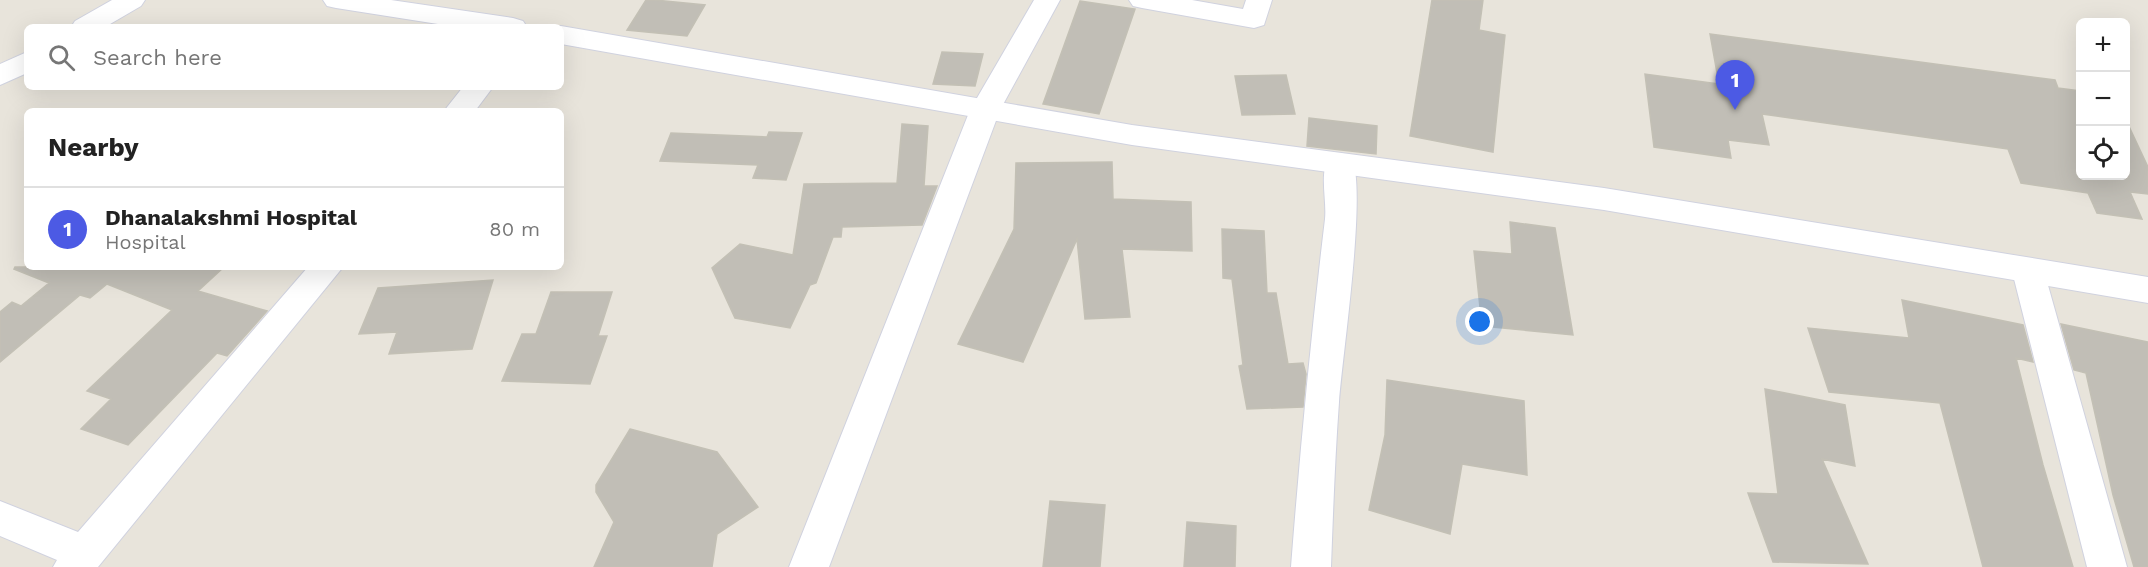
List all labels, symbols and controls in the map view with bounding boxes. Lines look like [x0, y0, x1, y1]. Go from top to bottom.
map controls [2076, 18, 2130, 180]
button: + [2076, 18, 2130, 72]
search box [24, 24, 564, 90]
icon: search [45, 41, 78, 74]
text: Search here [93, 45, 222, 70]
pin: 1 [1716, 60, 1754, 110]
button: − [2076, 72, 2130, 126]
button: locate [2076, 126, 2130, 180]
text: Nearby [48, 132, 139, 162]
text: Dhanalakshmi Hospital [105, 205, 357, 230]
text: 1 [63, 217, 72, 241]
text: 80 m [489, 217, 540, 241]
text: Hospital [105, 230, 186, 254]
your location [1465, 307, 1494, 336]

